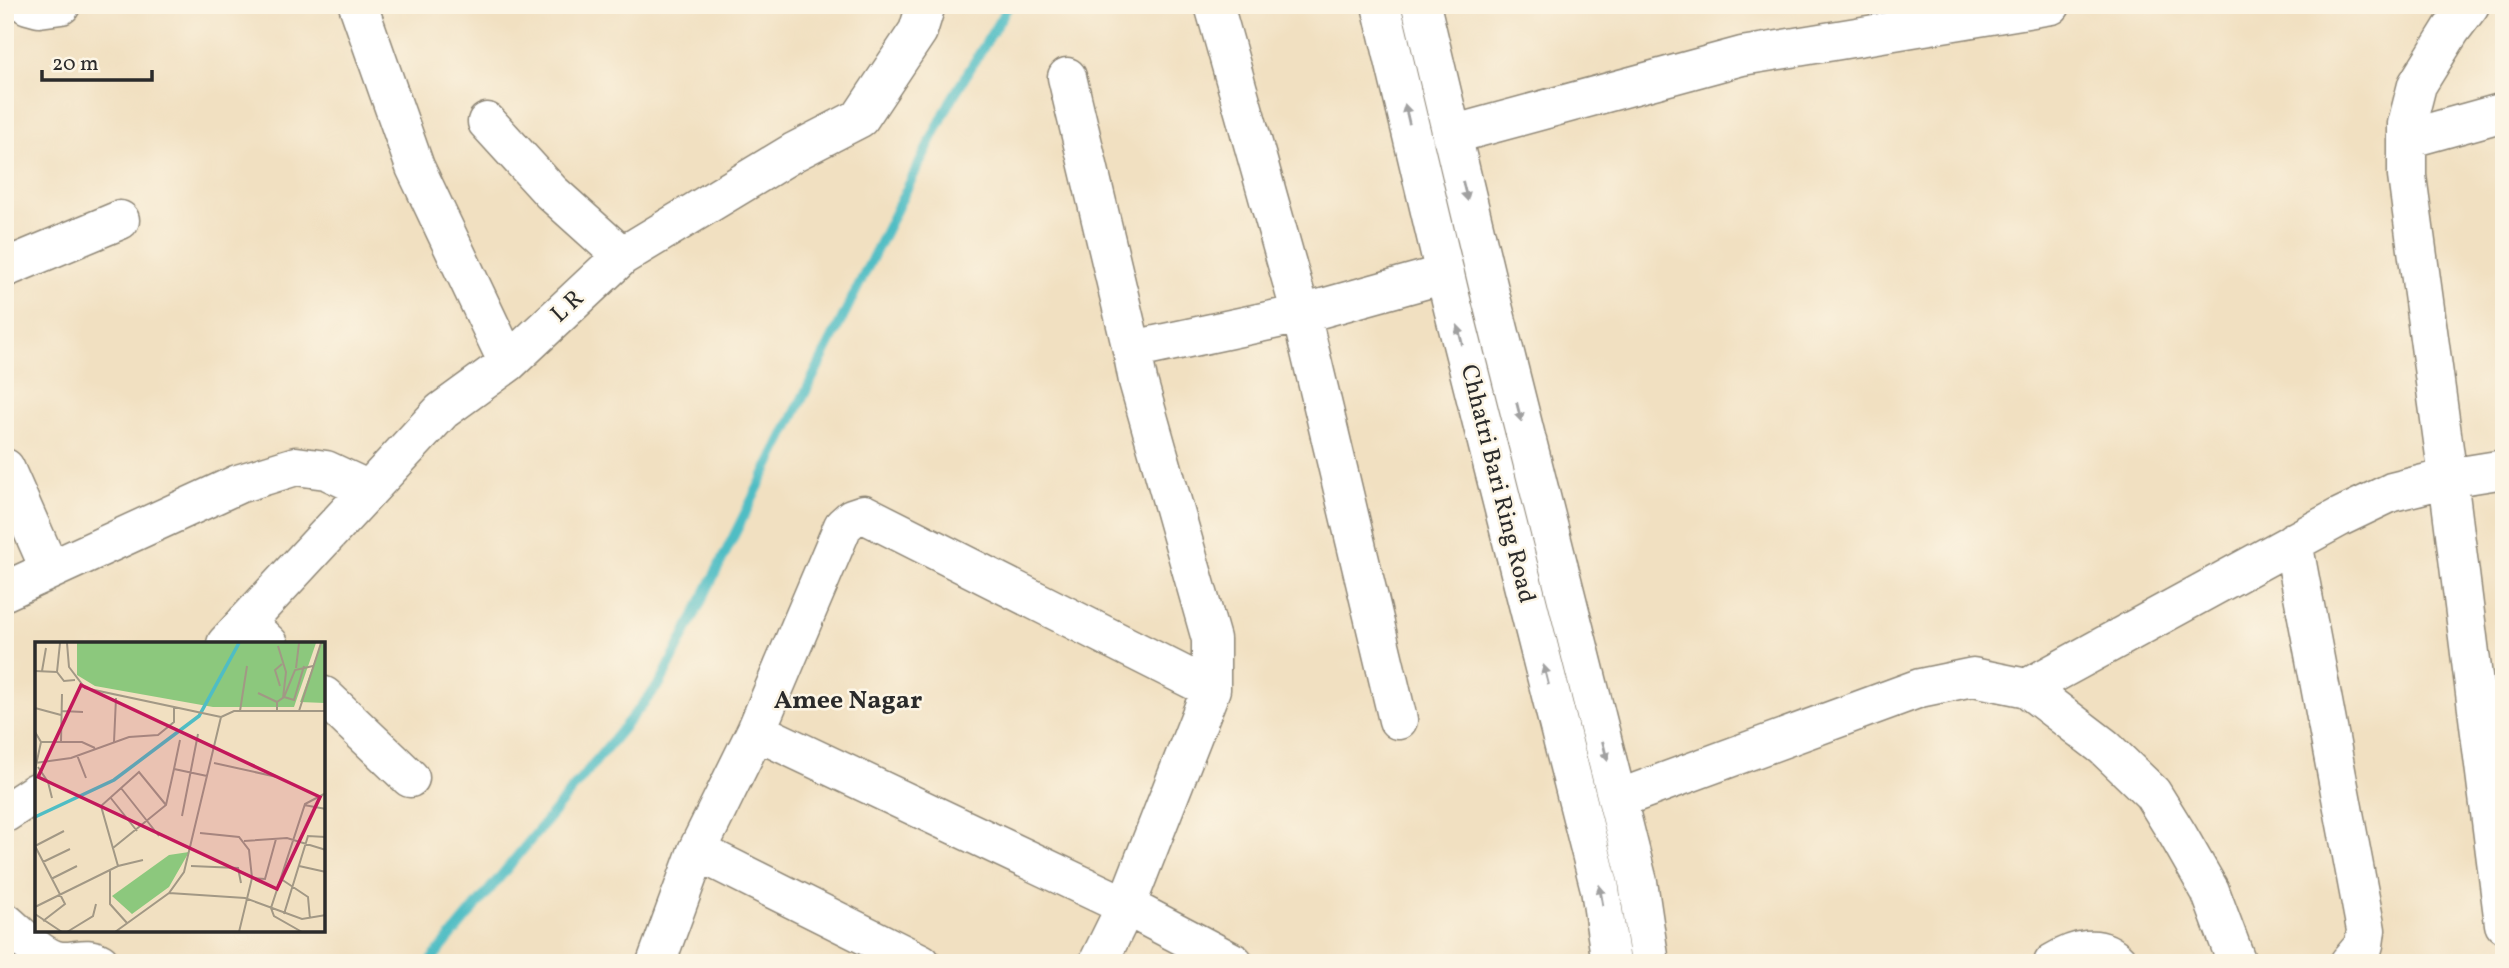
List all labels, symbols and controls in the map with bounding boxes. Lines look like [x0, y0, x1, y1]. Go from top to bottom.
scale bar [42, 38, 152, 82]
text: 20 m [52, 50, 98, 79]
one-way arrow [1401, 103, 1412, 125]
one-way arrow [1460, 180, 1471, 202]
street label: L R [544, 283, 592, 331]
one-way arrow [1454, 324, 1465, 346]
street label: Chhatri Bari Ring Road [1451, 361, 1543, 607]
one-way arrow [1514, 401, 1525, 423]
inset map [35, 642, 326, 933]
one-way arrow [1540, 663, 1551, 685]
district label: Amee Nagar [774, 683, 922, 719]
one-way arrow [1600, 740, 1611, 762]
one-way arrow [1595, 884, 1606, 906]

